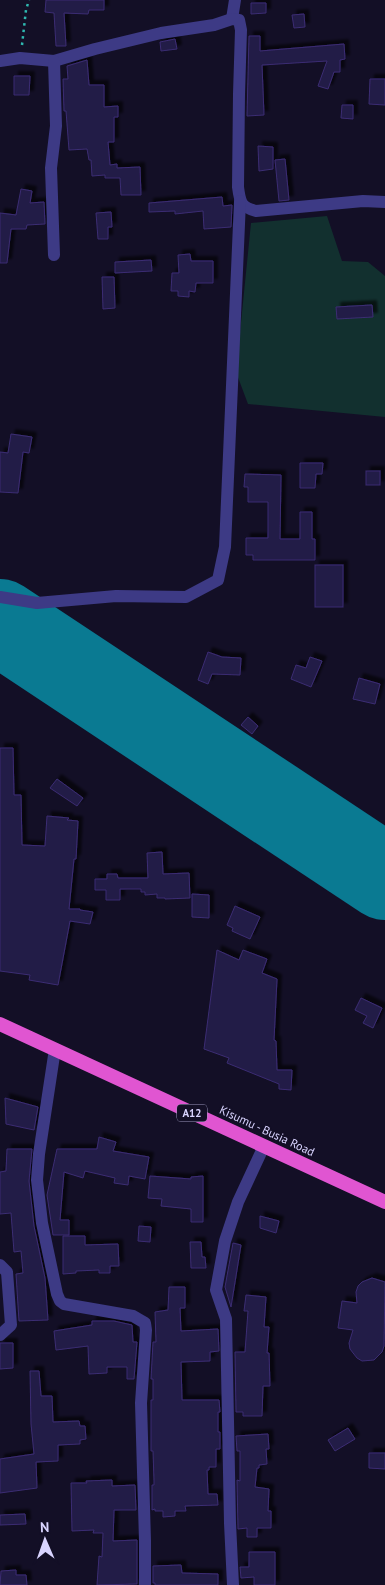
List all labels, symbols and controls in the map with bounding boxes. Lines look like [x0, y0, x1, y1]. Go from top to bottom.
street label: Kisumu - Busia Road [217, 1102, 317, 1159]
road number: A12 [177, 1104, 207, 1122]
north arrow [20, 1515, 70, 1565]
text: N [40, 1518, 49, 1536]

